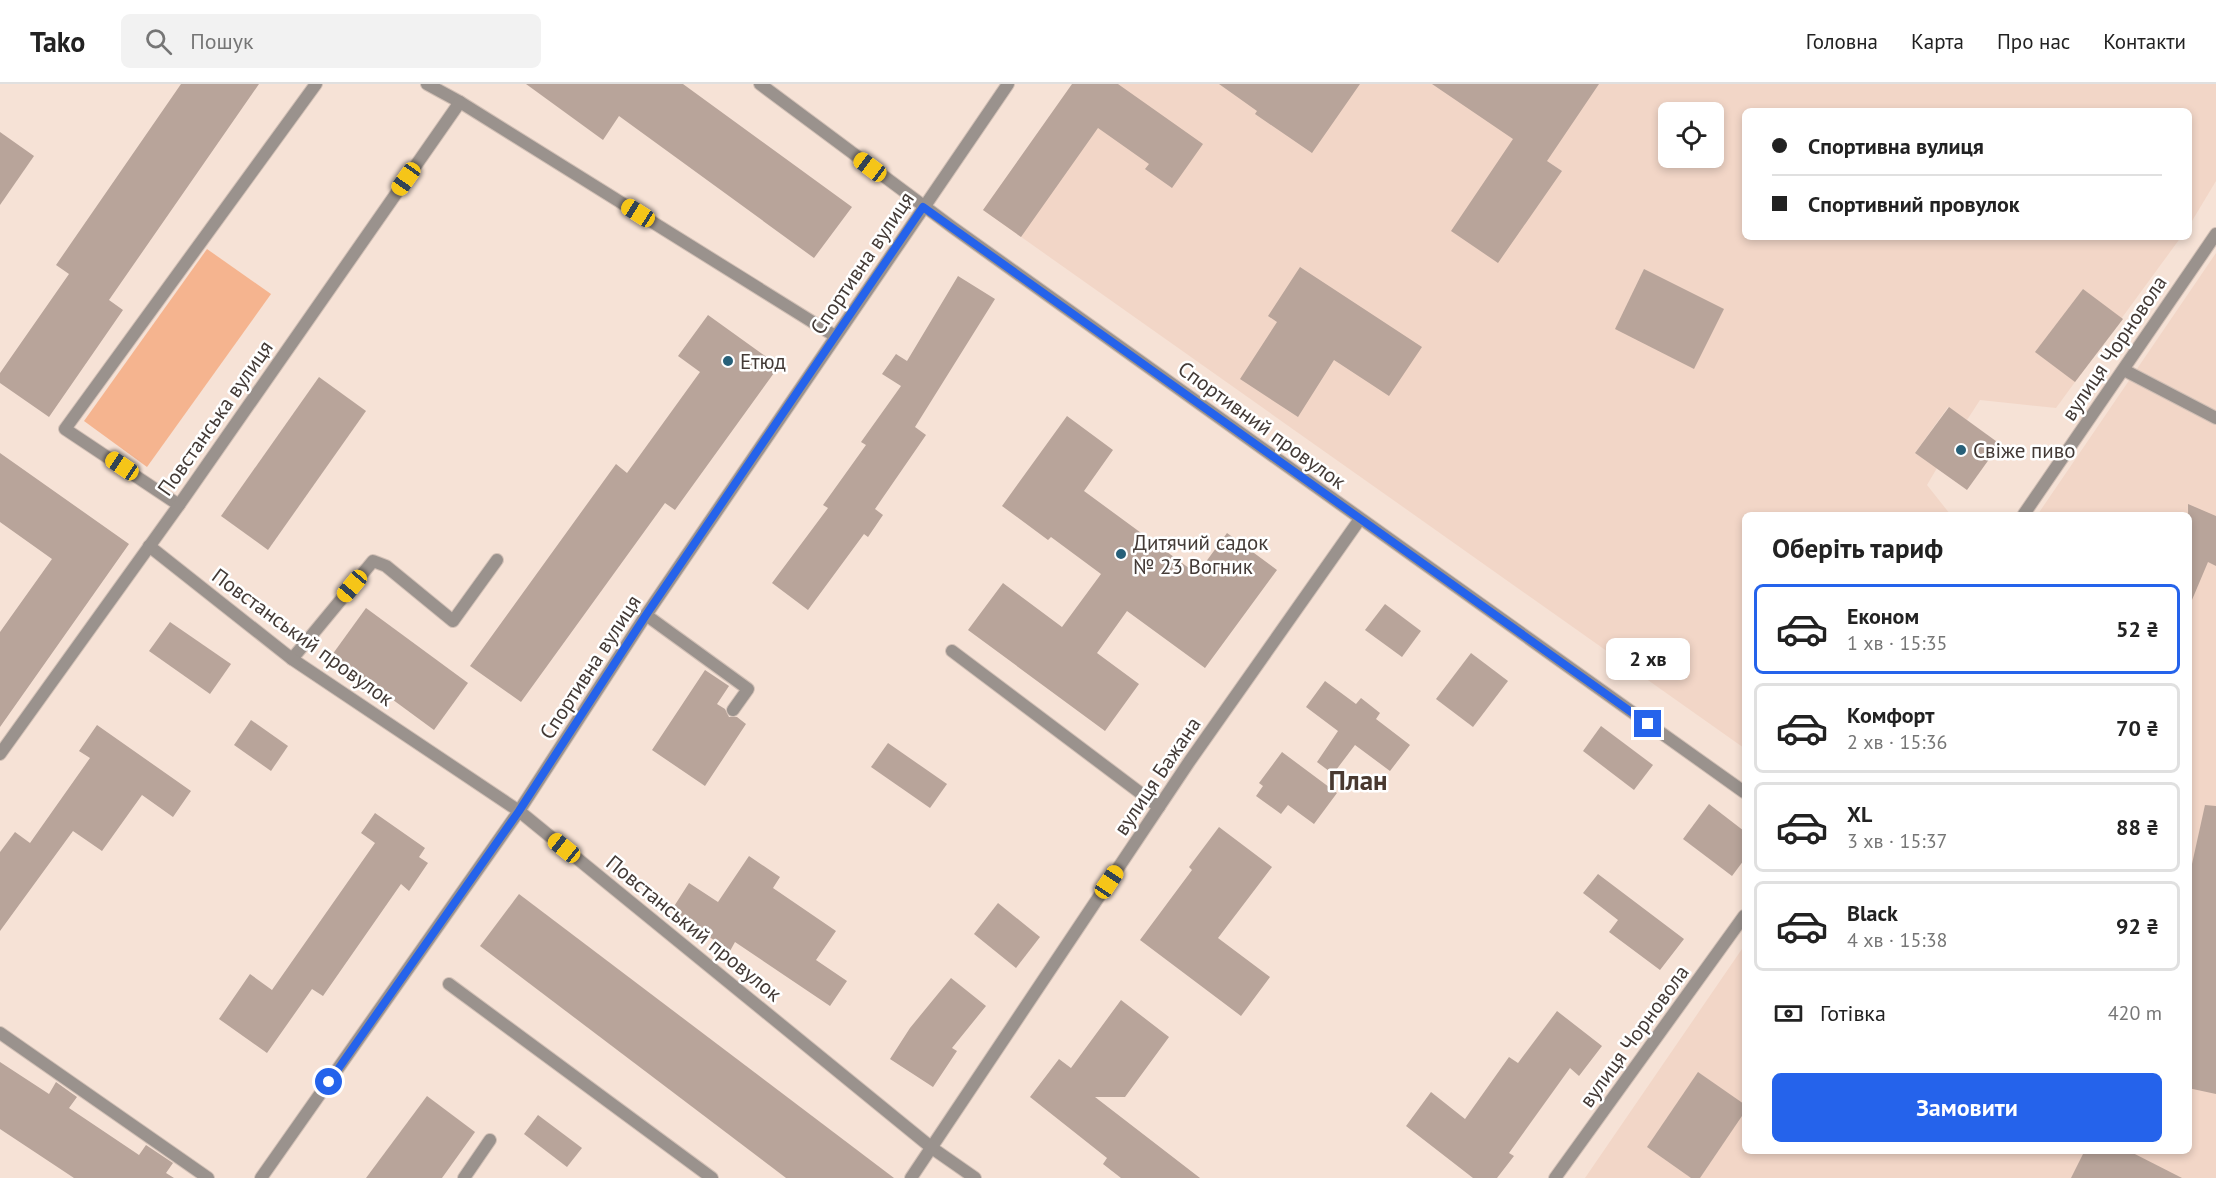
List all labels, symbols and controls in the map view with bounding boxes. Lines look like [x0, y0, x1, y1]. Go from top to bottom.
search box [121, 14, 541, 68]
text: Tako [30, 23, 85, 60]
icon: search [142, 25, 175, 58]
text: Пошук [190, 27, 254, 55]
text: Головна [1806, 28, 1878, 55]
text: Карта [1911, 28, 1964, 55]
text: Про нас [1997, 28, 2070, 55]
text: Контакти [2103, 28, 2186, 55]
map controls [1658, 102, 1724, 168]
button: locate [1658, 102, 1724, 168]
text: Спортивна вулиця [1808, 132, 1984, 160]
car [850, 149, 890, 185]
car [388, 159, 424, 199]
street label: Спортивна вулиця [804, 186, 920, 340]
text: Спортивний провулок [1808, 190, 2020, 218]
car [618, 196, 658, 230]
street label: вулиця Чорновола [2055, 270, 2173, 426]
street label: Повстанська вулиця [151, 335, 279, 501]
place label: Етюд [740, 348, 786, 375]
marker: Етюд [721, 354, 735, 368]
street label: Спортивний провулок [1173, 355, 1351, 495]
place label: Свіже пиво [1973, 437, 2076, 464]
marker: Свіже пиво [1954, 443, 1968, 457]
car [102, 448, 142, 484]
place label: Дитячий садок № 23 Вогник [1133, 529, 1268, 580]
text: Оберіть тариф [1772, 531, 1943, 565]
marker: Дитячий садок № 23 Вогник [1114, 547, 1128, 561]
street label: Повстанський провулок [207, 562, 399, 712]
car [334, 566, 370, 606]
street label: Спортивна вулиця [533, 590, 647, 744]
icon: car [1775, 602, 1829, 656]
text: Економ [1847, 602, 1919, 630]
text: 52 ₴ [2116, 615, 2159, 643]
text: 1 хв · 15:35 [1847, 630, 1948, 656]
callout: 2 хв [1606, 637, 1690, 679]
text: 2 хв [1630, 646, 1667, 672]
icon: car [1775, 701, 1829, 755]
text: Комфорт [1847, 701, 1935, 729]
route end [1634, 710, 1661, 737]
street label: вулиця Бажана [1107, 712, 1207, 840]
text: 70 ₴ [2116, 714, 2159, 742]
text: 2 хв · 15:36 [1847, 729, 1948, 755]
district label: План [1328, 763, 1388, 797]
icon: car [1775, 800, 1829, 854]
text: XL [1847, 800, 1872, 828]
text: 88 ₴ [2116, 813, 2159, 841]
text: 3 хв · 15:37 [1847, 828, 1948, 854]
car [544, 830, 584, 866]
street label: Повстанський провулок [601, 849, 787, 1007]
car [1091, 862, 1127, 902]
icon: car [1775, 899, 1829, 953]
text: Black [1847, 899, 1898, 927]
text: 92 ₴ [2116, 912, 2159, 940]
text: 4 хв · 15:38 [1847, 927, 1948, 953]
street label: вулиця Чорновола [1573, 959, 1695, 1113]
icon: cash [1772, 997, 1805, 1030]
text: Готівка [1820, 999, 1886, 1027]
text: 420 m [2108, 1000, 2162, 1026]
route start [315, 1068, 342, 1095]
button: Замовити [1772, 1073, 2162, 1142]

